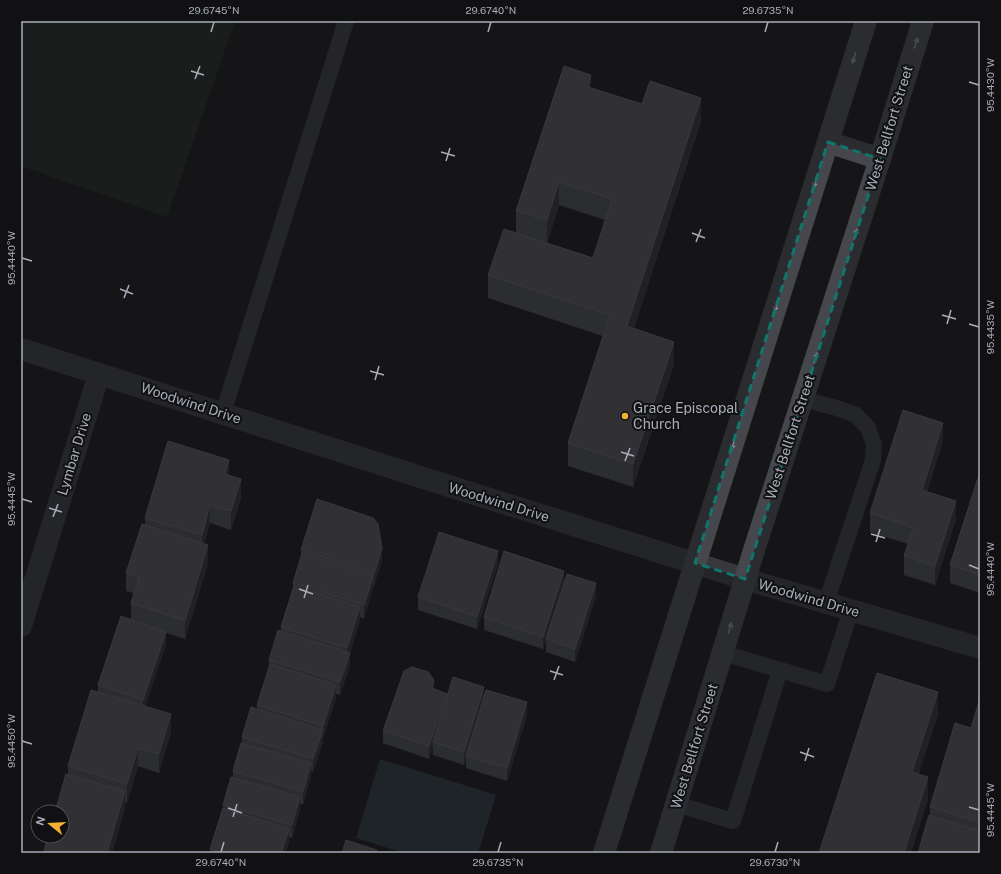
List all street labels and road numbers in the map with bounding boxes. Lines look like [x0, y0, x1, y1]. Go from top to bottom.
street label: West Bellfort Street [862, 63, 916, 193]
street label: West Bellfort Street [762, 373, 818, 501]
street label: Woodwind Drive [139, 379, 243, 427]
street label: Lymbar Drive [54, 411, 94, 497]
street label: Woodwind Drive [447, 479, 551, 525]
street label: Woodwind Drive [756, 576, 862, 620]
street label: West Bellfort Street [667, 681, 721, 811]

